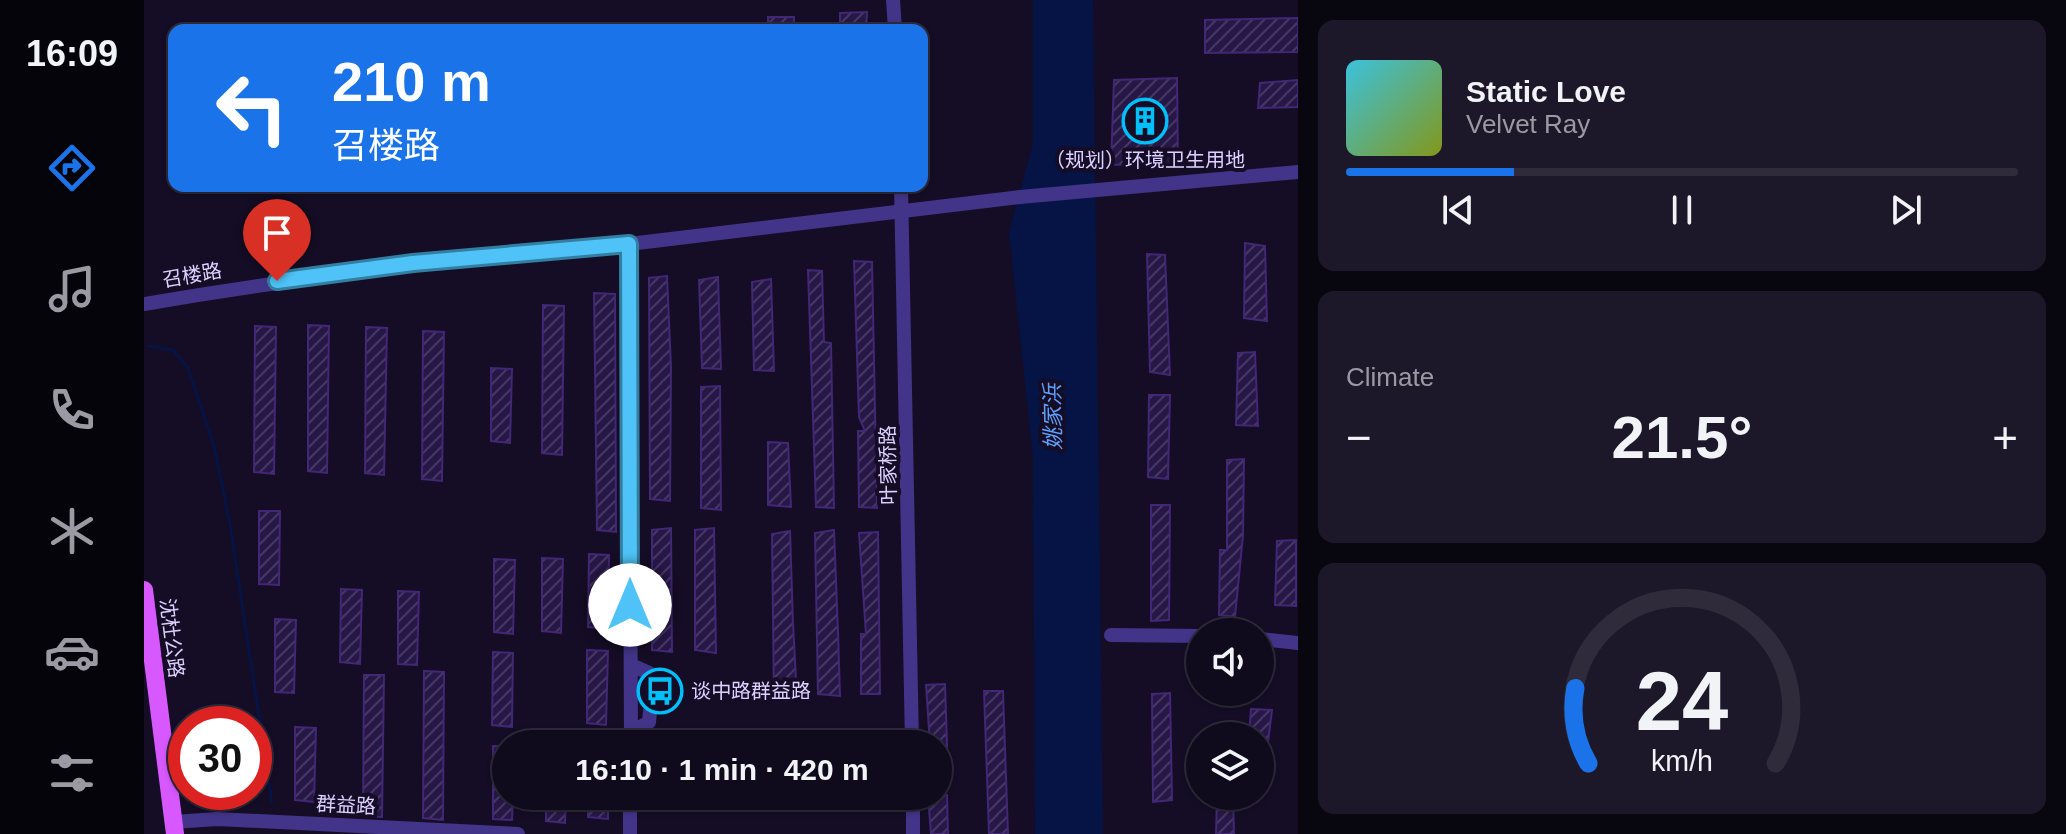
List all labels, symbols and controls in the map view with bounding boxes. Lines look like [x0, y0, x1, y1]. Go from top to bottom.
text: 16:09 [26, 33, 118, 74]
text: 210 m [332, 50, 491, 113]
icon: left [200, 56, 304, 160]
text: Static Love [1466, 75, 1626, 108]
building icon: （规划）环境卫生用地 [1121, 97, 1169, 145]
text: Velvet Ray [1466, 109, 1590, 139]
text: 召楼路 [332, 125, 440, 166]
icon: directions [44, 140, 100, 196]
place label: （规划）环境卫生用地 [1045, 149, 1245, 171]
icon: previous [1436, 188, 1480, 232]
icon: pause [1660, 188, 1704, 232]
icon: next [1884, 188, 1928, 232]
pin [243, 199, 311, 281]
icon: arrive [255, 211, 299, 255]
street label: 召楼路 [161, 259, 223, 291]
icon: music [44, 261, 100, 317]
text: Climate [1346, 362, 1434, 392]
icon: phone [44, 382, 100, 438]
water label: 姚家浜 [1040, 382, 1066, 450]
text: 21.5° [1612, 404, 1752, 471]
text: − [1346, 413, 1372, 462]
text: + [1992, 413, 2018, 462]
street label: 叶家桥路 [876, 425, 900, 505]
icon: climate [44, 503, 100, 559]
position arrow [588, 563, 672, 647]
street label: 沈杜公路 [156, 597, 188, 679]
map controls [1186, 618, 1274, 810]
button: sound [1186, 618, 1274, 706]
icon: car [44, 624, 100, 680]
text: 24 [1636, 655, 1728, 748]
bus stop icon: 谈中路群益路 [636, 667, 684, 715]
place label: 谈中路群益路 [691, 680, 811, 702]
speed limit sign: 30 [168, 706, 272, 810]
button: layers [1186, 722, 1274, 810]
icon: filters [44, 745, 100, 801]
text: km/h [1651, 746, 1713, 778]
text: 16:10 · 1 min · 420 m [575, 753, 869, 786]
street label: 群益路 [315, 792, 377, 818]

